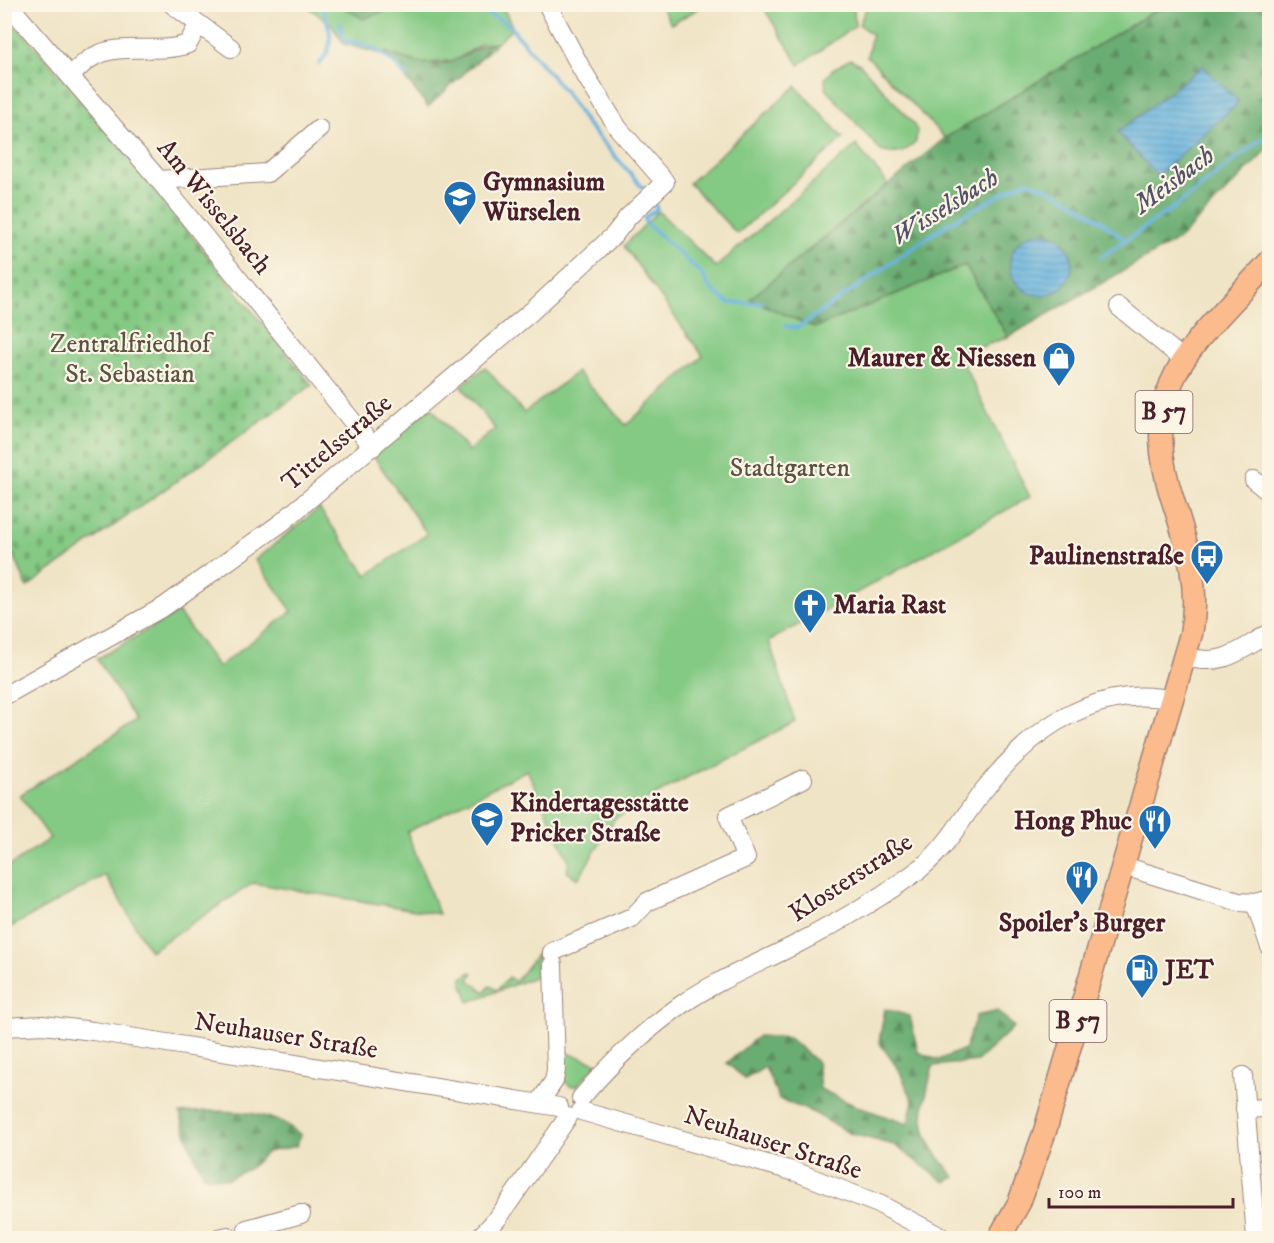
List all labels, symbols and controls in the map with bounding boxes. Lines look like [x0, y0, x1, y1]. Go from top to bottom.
street label: Am Wisselsbach [149, 133, 279, 282]
water label: Meisbach [1125, 138, 1221, 223]
water label: Wisselsbach [885, 161, 1005, 253]
place label: Gymnasium Würselen [482, 166, 606, 229]
school or university icon: Gymnasium Würselen [442, 179, 478, 226]
park label: Zentralfriedhof St. Sebastian [50, 328, 214, 391]
shop icon: Maurer & Niessen [1041, 340, 1077, 387]
place label: Maurer & Niessen [848, 342, 1036, 375]
street label: Tittelsstraße [275, 387, 399, 499]
road number: B 57 [1136, 391, 1192, 433]
park label: Stadtgarten [730, 452, 851, 485]
bus stop icon: Paulinenstraße [1189, 538, 1225, 585]
place label: Paulinenstraße [1029, 540, 1184, 573]
church icon: Maria Rast [792, 587, 828, 634]
place label: Maria Rast [833, 589, 947, 622]
place label: Kindertagesstätte Pricker Straße [510, 787, 689, 850]
school or university icon: Kindertagesstätte Pricker Straße [469, 800, 505, 847]
restaurant icon: Hong Phuc [1137, 803, 1173, 850]
place label: Hong Phuc [1014, 805, 1132, 838]
street label: Klosterstraße [783, 826, 919, 930]
restaurant icon: Spoiler's Burger [1064, 859, 1100, 906]
place label: Spoiler's Burger [999, 907, 1166, 940]
fuel station icon: JET [1124, 952, 1160, 999]
place label: JET [1162, 954, 1214, 987]
road number: B 57 [1050, 1000, 1106, 1042]
street label: Neuhauser Straße [192, 1005, 380, 1067]
street label: Neuhauser Straße [680, 1099, 866, 1187]
scale bar [1049, 1171, 1234, 1209]
text: 100 m [1058, 1182, 1101, 1204]

